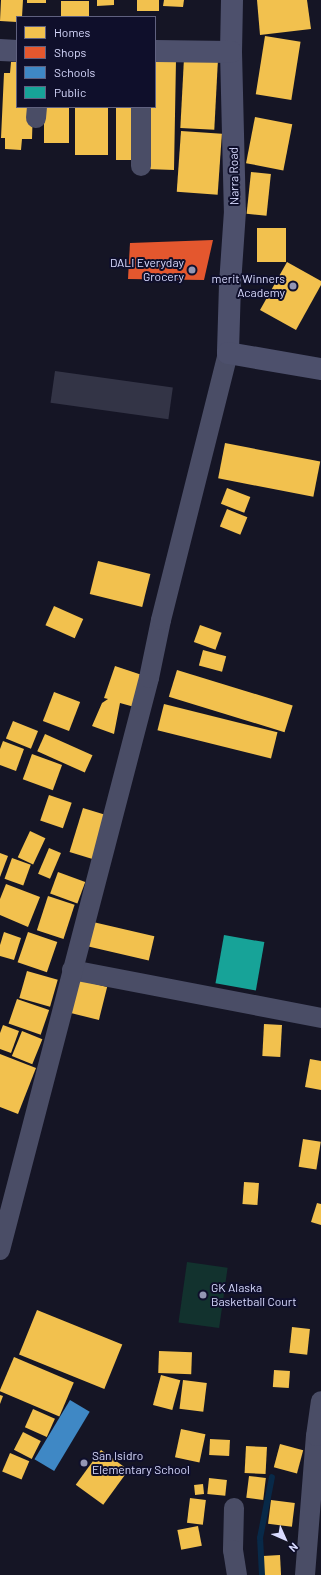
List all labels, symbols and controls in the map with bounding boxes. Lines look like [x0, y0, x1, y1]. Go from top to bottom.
legend [16, 16, 156, 108]
text: Homes [54, 25, 90, 39]
text: Shops [54, 45, 86, 59]
text: Schools [54, 65, 95, 79]
text: Public [54, 85, 86, 99]
street label: Narra Road [226, 147, 242, 205]
place label: DALI Everyday Grocery [110, 256, 184, 284]
marker: DALI Everyday Grocery [187, 265, 197, 275]
place label: merit Winners Academy [212, 272, 285, 300]
marker: merit Winners Academy [288, 281, 298, 291]
place label: GK Alaska Basketball Court [211, 1281, 297, 1309]
marker: GK Alaska Basketball Court [198, 1290, 208, 1300]
place label: San Isidro Elementary School [92, 1449, 190, 1477]
marker: San Isidro Elementary School [79, 1458, 89, 1468]
north arrow [265, 1519, 305, 1559]
text: N [287, 1541, 301, 1555]

